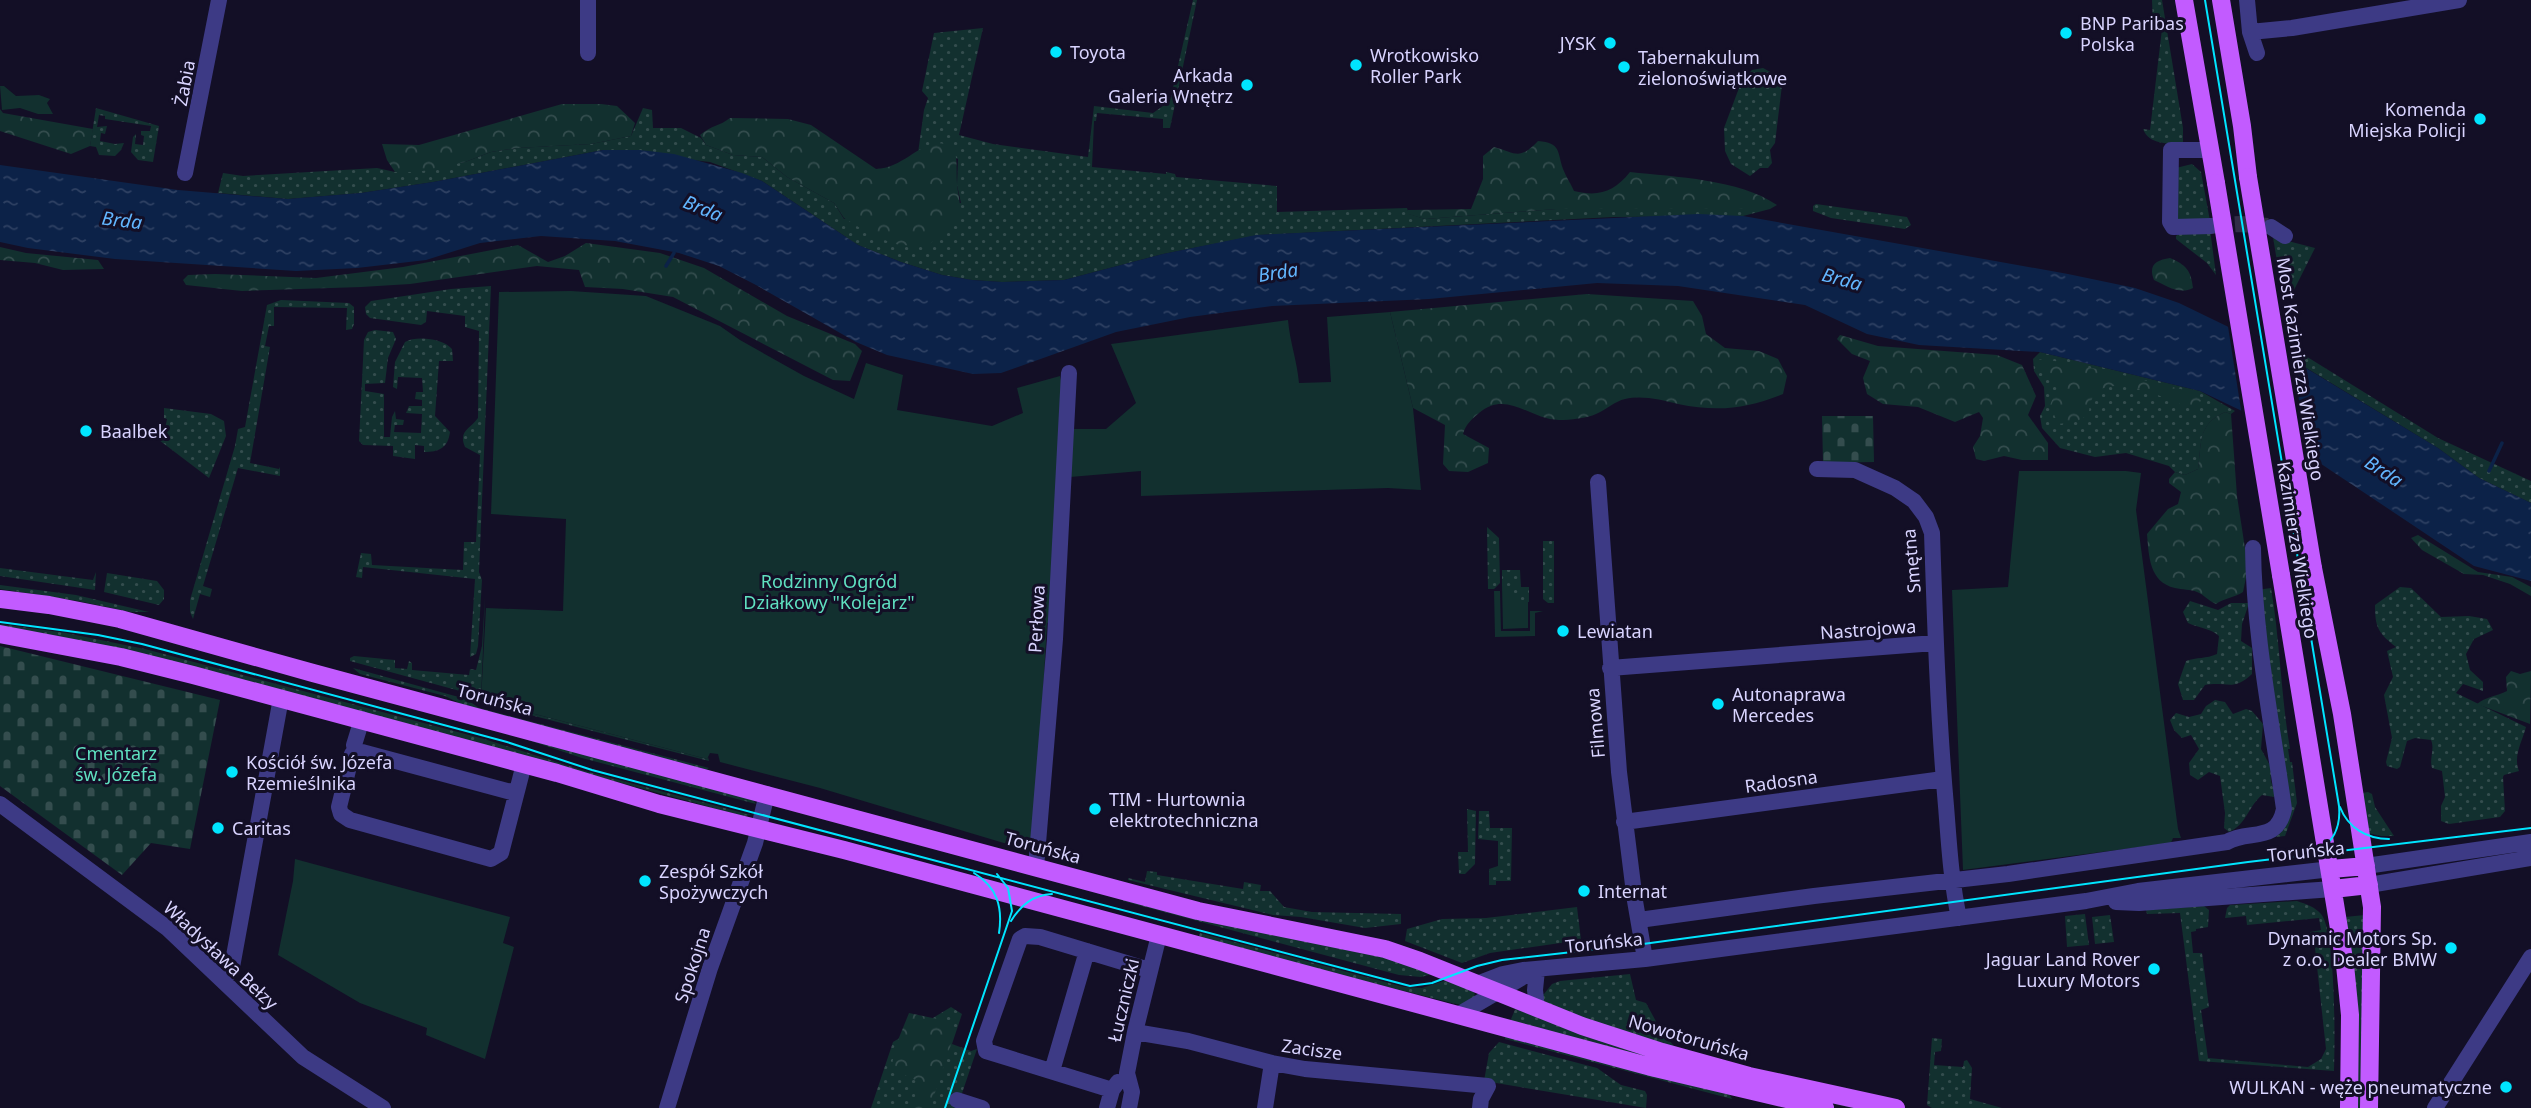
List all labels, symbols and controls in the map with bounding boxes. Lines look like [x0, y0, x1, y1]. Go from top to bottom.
place label: BNP Paribas Polska [2080, 11, 2184, 56]
marker: BNP Paribas Polska [2058, 25, 2074, 41]
place label: JYSK [1558, 31, 1597, 55]
marker: JYSK [1602, 35, 1618, 51]
place label: Toyota [1070, 40, 1126, 64]
place label: Wrotkowisko Roller Park [1370, 43, 1479, 88]
marker: Toyota [1048, 44, 1064, 60]
place label: Tabernakulum zielonoświątkowe [1638, 45, 1787, 90]
marker: Wrotkowisko Roller Park [1348, 57, 1364, 73]
street label: Żabia [168, 58, 200, 108]
marker: Tabernakulum zielonoświątkowe [1616, 59, 1632, 75]
place label: Arkada Galeria Wnętrz [1108, 63, 1233, 108]
marker: Arkada Galeria Wnętrz [1239, 77, 1255, 93]
place label: Komenda Miejska Policji [2348, 97, 2466, 142]
marker: Komenda Miejska Policji [2472, 111, 2488, 127]
water label: Brda [679, 188, 727, 228]
water label: Brda [100, 205, 144, 235]
street label: Most Kazimierza Wielkiego [2271, 255, 2331, 483]
water label: Brda [1256, 256, 1300, 288]
water label: Brda [1819, 261, 1865, 297]
place label: Baalbek [100, 419, 168, 443]
marker: Baalbek [78, 423, 94, 439]
water label: Brda [2360, 449, 2408, 493]
street label: Kazimierza Wielkiego [2272, 460, 2324, 640]
street label: Smętna [1896, 528, 1926, 594]
park label: Rodzinny Ogród Działkowy "Kolejarz" [743, 569, 915, 614]
street label: Perłowa [1022, 584, 1050, 654]
street label: Nastrojowa [1819, 614, 1917, 644]
place label: Lewiatan [1577, 619, 1653, 643]
marker: Lewiatan [1555, 623, 1571, 639]
street label: Toruńska [454, 677, 536, 721]
place label: Autonaprawa Mercedes [1732, 682, 1846, 727]
street label: Filmowa [1580, 687, 1610, 759]
marker: Autonaprawa Mercedes [1710, 696, 1726, 712]
park label: Cmentarz św. Józefa [75, 741, 157, 786]
place label: Kościół św. Józefa Rzemieślnika [246, 750, 392, 795]
marker: Kościół św. Józefa Rzemieślnika [224, 764, 240, 780]
street label: Radosna [1743, 764, 1819, 798]
place label: TIM - Hurtownia elektrotechniczna [1109, 787, 1259, 832]
marker: TIM - Hurtownia elektrotechniczna [1087, 801, 1103, 817]
place label: Caritas [232, 816, 291, 840]
marker: Caritas [210, 820, 226, 836]
street label: Toruńska [1002, 825, 1084, 869]
street label: Toruńska [2266, 835, 2346, 867]
place label: Zespół Szkół Spożywczych [659, 859, 769, 904]
marker: Zespół Szkół Spożywczych [637, 873, 653, 889]
place label: Internat [1598, 879, 1668, 903]
marker: Internat [1576, 883, 1592, 899]
street label: Władysława Bełzy [159, 896, 284, 1015]
street label: Spokojna [669, 924, 715, 1006]
street label: Toruńska [1564, 926, 1644, 958]
place label: Dynamic Motors Sp. z o.o. Dealer BMW [2268, 926, 2437, 971]
marker: Dynamic Motors Sp. z o.o. Dealer BMW [2443, 940, 2459, 956]
place label: Jaguar Land Rover Luxury Motors [1984, 947, 2141, 992]
street label: Łuczniczki [1102, 956, 1144, 1044]
marker: Jaguar Land Rover Luxury Motors [2146, 961, 2162, 977]
street label: Nowotoruńska [1626, 1008, 1752, 1066]
street label: Zacisze [1280, 1033, 1344, 1065]
place label: WULKAN - węże pneumatyczne [2229, 1075, 2492, 1099]
marker: WULKAN - węże pneumatyczne [2498, 1079, 2514, 1095]

